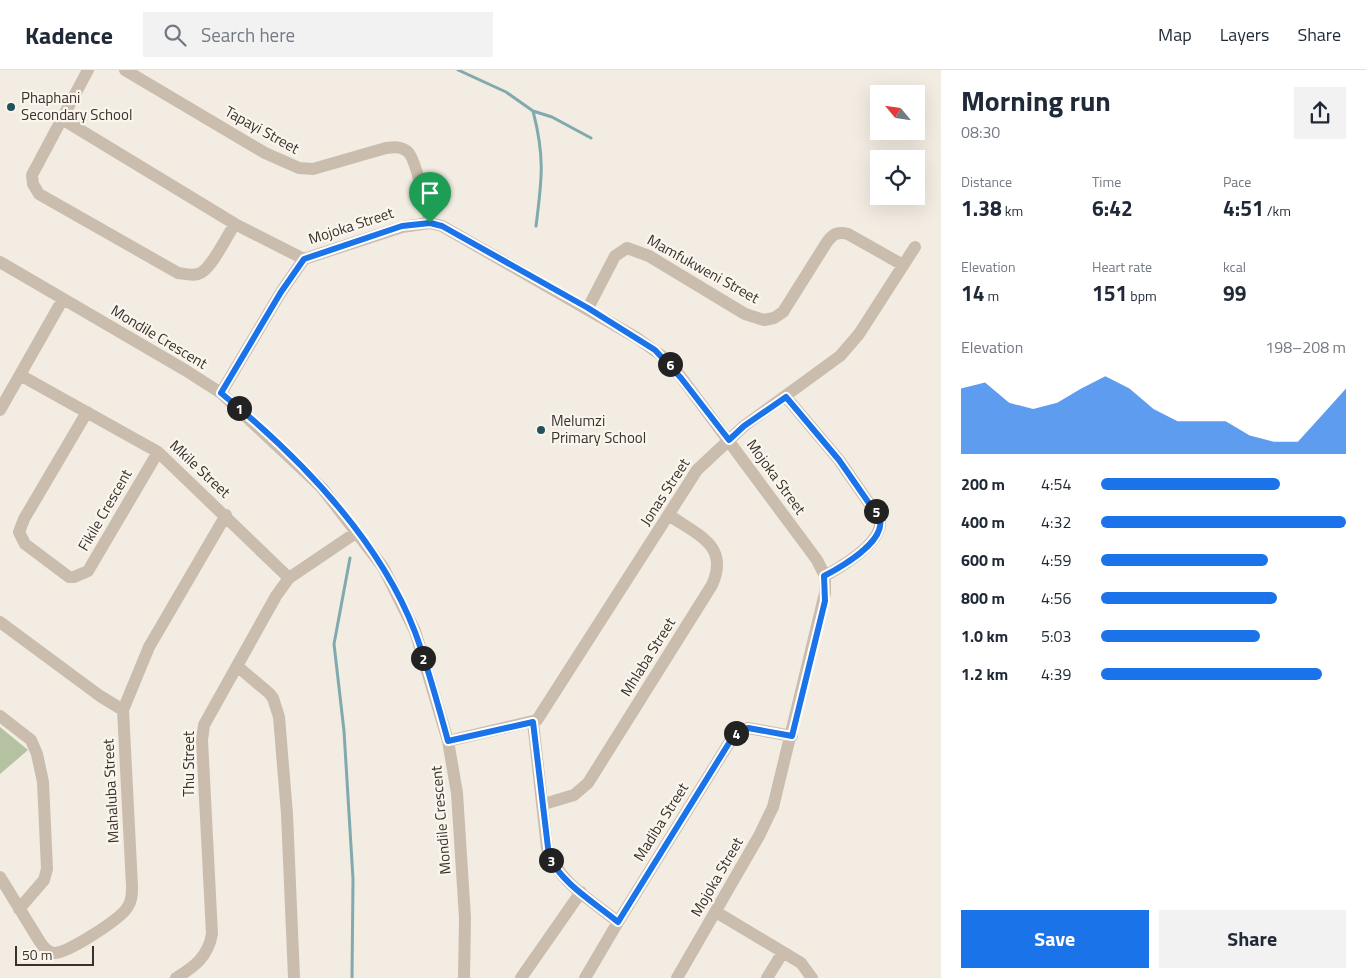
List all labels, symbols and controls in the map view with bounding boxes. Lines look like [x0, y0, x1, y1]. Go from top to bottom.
search box [143, 12, 493, 57]
text: Kadence [25, 17, 113, 53]
text: Search here [201, 20, 295, 49]
icon: search [161, 21, 189, 49]
text: Map [1158, 21, 1192, 48]
text: Layers [1220, 21, 1269, 48]
text: Share [1297, 21, 1341, 48]
text: Morning run [961, 79, 1111, 122]
north arrow [870, 85, 925, 140]
map controls [870, 85, 925, 205]
place label: Phaphani Secondary School [21, 86, 132, 126]
button: share [1294, 87, 1346, 139]
street label: Tapayi Street [221, 100, 304, 160]
marker: Phaphani Secondary School [5, 101, 17, 113]
text: 08:30 [961, 120, 1000, 144]
button: locate [870, 150, 925, 205]
text: Distance [961, 171, 1012, 192]
text: Time [1092, 171, 1121, 192]
text: Pace [1223, 171, 1251, 192]
pin [409, 172, 451, 223]
icon: arrive [416, 179, 444, 207]
text: 1.38 [961, 192, 1002, 224]
text: 6:42 [1092, 192, 1133, 224]
text: 4:51 [1223, 192, 1264, 224]
text: km [1002, 200, 1023, 221]
text: /km [1264, 200, 1291, 221]
street label: Mojoka Street [305, 201, 397, 250]
street label: Mamfukweni Street [643, 228, 764, 309]
text: Elevation [961, 256, 1015, 277]
text: Heart rate [1092, 256, 1152, 277]
text: kcal [1223, 256, 1246, 277]
text: 14 [961, 277, 985, 309]
text: 151 [1092, 277, 1127, 309]
text: 99 [1223, 277, 1247, 309]
text: m [985, 285, 999, 306]
text: bpm [1127, 285, 1157, 306]
street label: Mondile Crescent [107, 299, 213, 375]
text: Elevation [961, 335, 1023, 359]
text: 198–208 m [1265, 335, 1346, 359]
pin: 6 [658, 352, 682, 376]
text: 6 [667, 354, 674, 375]
pin: 1 [226, 396, 252, 420]
text: 1 [236, 398, 243, 419]
place label: Melumzi Primary School [551, 409, 646, 449]
marker: Melumzi Primary School [535, 424, 547, 436]
street label: Mkile Street [165, 434, 237, 503]
street label: Mojoka Street [741, 434, 812, 520]
street label: Jonas Street [634, 453, 696, 530]
street label: Fikile Crescent [72, 464, 138, 555]
text: 200 m [961, 472, 1005, 496]
text: 4:54 [1041, 472, 1071, 496]
pin: 5 [864, 498, 888, 524]
text: 5 [873, 501, 880, 522]
text: 400 m [961, 510, 1005, 534]
text: 4:32 [1041, 510, 1071, 534]
text: 600 m [961, 548, 1005, 572]
text: 4:59 [1041, 548, 1071, 572]
text: 800 m [961, 586, 1005, 610]
text: 4:56 [1041, 586, 1071, 610]
street label: Mhlaba Street [614, 612, 681, 701]
text: 1.0 km [961, 624, 1008, 648]
text: 5:03 [1041, 624, 1071, 648]
pin: 2 [410, 646, 436, 670]
text: 2 [420, 648, 427, 669]
text: 1.2 km [961, 662, 1008, 686]
text: 4:39 [1041, 662, 1071, 686]
pin: 4 [724, 720, 748, 746]
text: 4 [733, 723, 740, 744]
street label: Thu Street [177, 730, 200, 797]
street label: Mahaluba Street [96, 738, 125, 844]
street label: Mondile Crescent [424, 764, 457, 875]
street label: Madiba Street [627, 777, 694, 865]
street label: Mojoka Street [685, 832, 749, 921]
pin: 3 [538, 848, 564, 872]
text: 3 [548, 850, 555, 871]
button: Save [961, 910, 1149, 968]
button: Share [1159, 910, 1346, 968]
scale bar [15, 943, 94, 966]
text: 50 m [22, 944, 52, 965]

